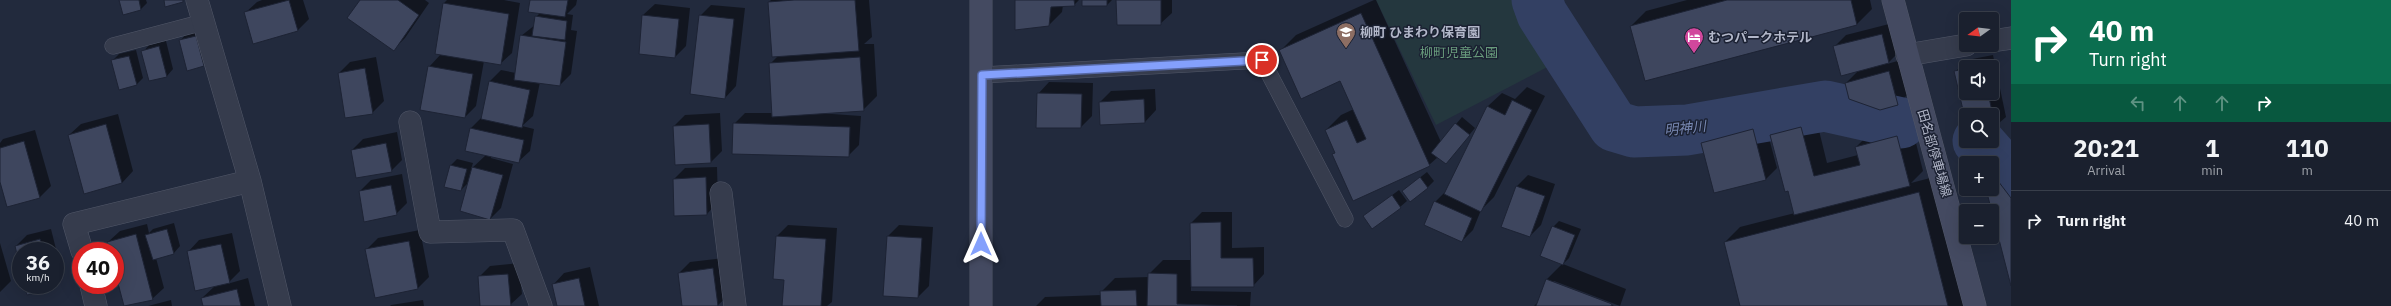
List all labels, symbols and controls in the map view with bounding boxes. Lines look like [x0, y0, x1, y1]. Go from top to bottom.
north arrow [1959, 12, 1999, 52]
map controls [1959, 12, 1999, 244]
text: 40 m [2089, 12, 2154, 49]
icon: right [2023, 16, 2075, 68]
school or university icon: 柳町 ひまわり保育園 [1335, 21, 1357, 49]
place label: 柳町 ひまわり保育園 [1360, 24, 1480, 41]
hotel icon: むつパークホテル [1683, 26, 1705, 54]
place label: むつパークホテル [1708, 29, 1812, 46]
pin [1245, 43, 1279, 77]
park label: 柳町児童公園 [1420, 44, 1498, 61]
text: Turn right [2089, 48, 2167, 71]
icon: arrive [1251, 49, 1273, 71]
button: sound [1959, 60, 1999, 100]
icon: left [2127, 92, 2149, 114]
icon: ahead [2169, 92, 2191, 114]
icon: ahead [2211, 92, 2233, 114]
icon: right [2253, 92, 2275, 114]
street label: 田名部停車場線 [1914, 107, 1955, 199]
button: search [1959, 108, 1999, 148]
water label: 明神川 [1663, 117, 1709, 139]
text: 20:21 [2073, 132, 2139, 164]
text: 1 [2205, 132, 2219, 164]
text: 110 [2285, 132, 2329, 164]
button: + [1959, 156, 1999, 196]
text: Arrival [2087, 162, 2125, 179]
text: min [2201, 162, 2223, 179]
text: m [2301, 162, 2313, 179]
button: − [1959, 204, 1999, 244]
icon: right [2023, 210, 2045, 232]
text: Turn right [2057, 211, 2126, 230]
text: 40 m [2344, 211, 2379, 230]
position arrow [960, 223, 1002, 265]
speed limit sign: 40 [72, 242, 124, 294]
text: 36 [26, 249, 50, 276]
text: km/h [26, 271, 50, 284]

